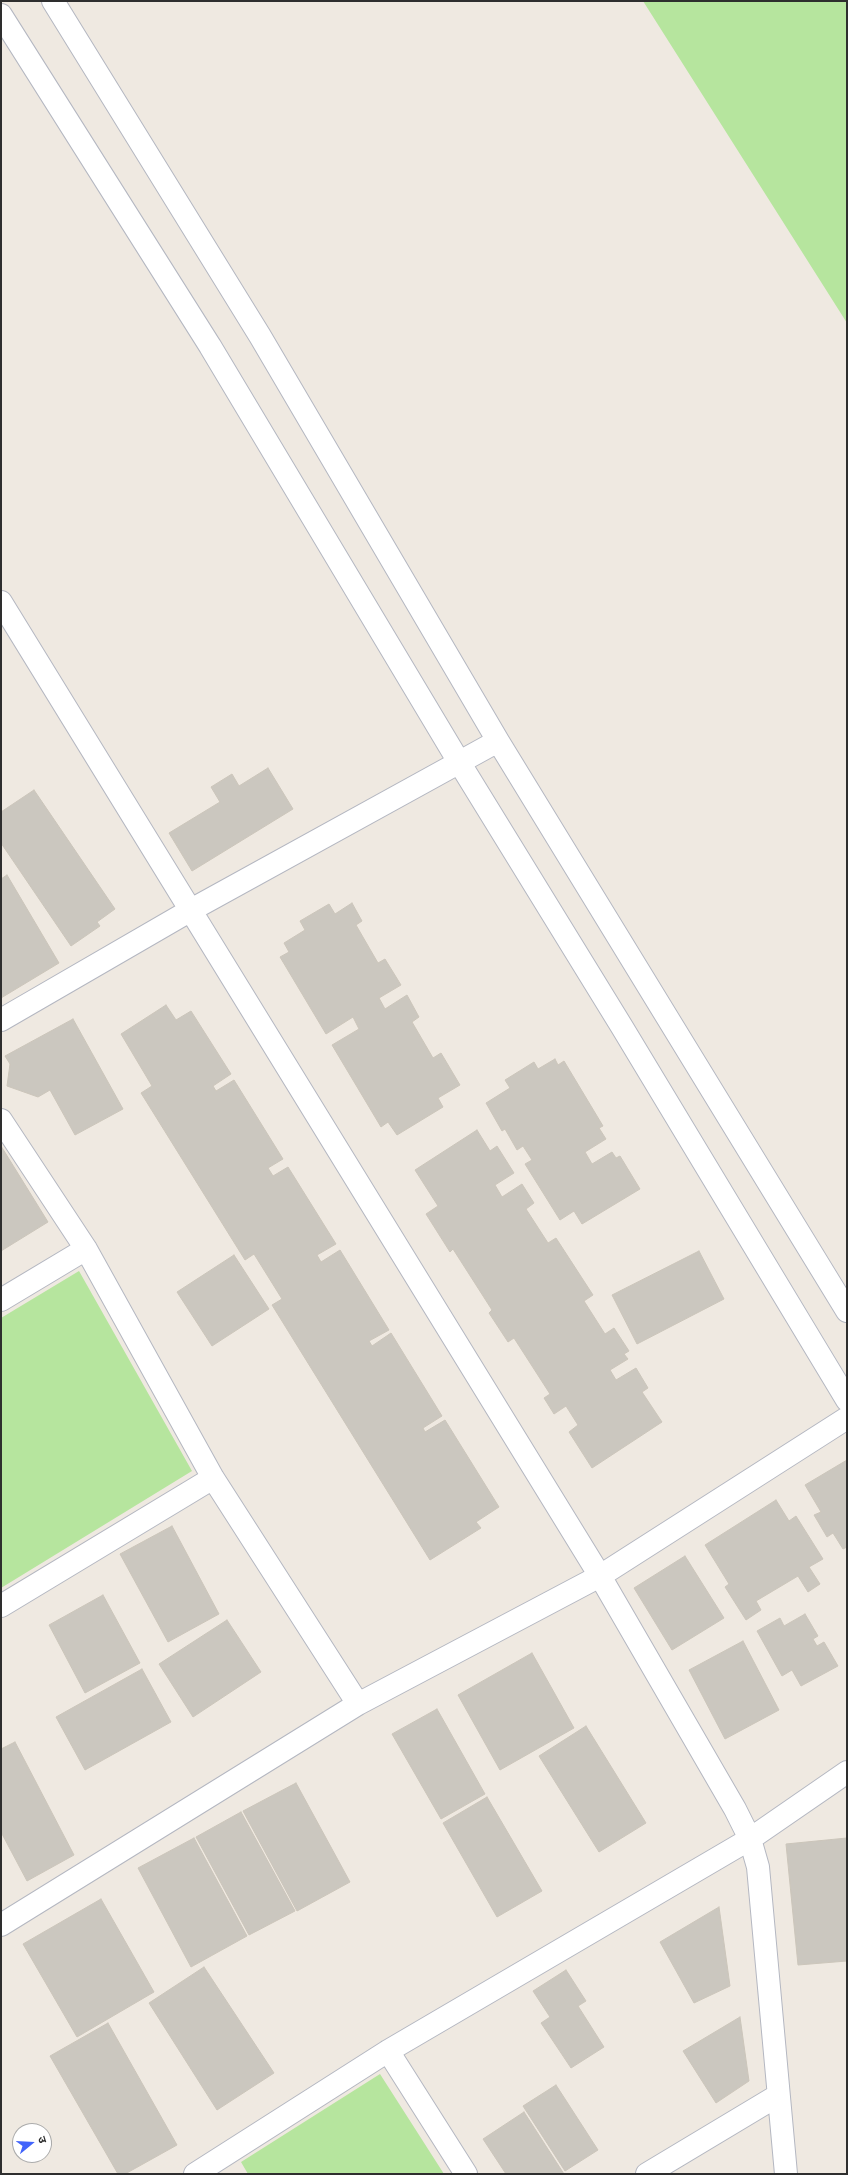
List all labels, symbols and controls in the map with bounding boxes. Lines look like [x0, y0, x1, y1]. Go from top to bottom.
north arrow [12, 2123, 52, 2163]
text: उ [35, 2134, 50, 2145]

